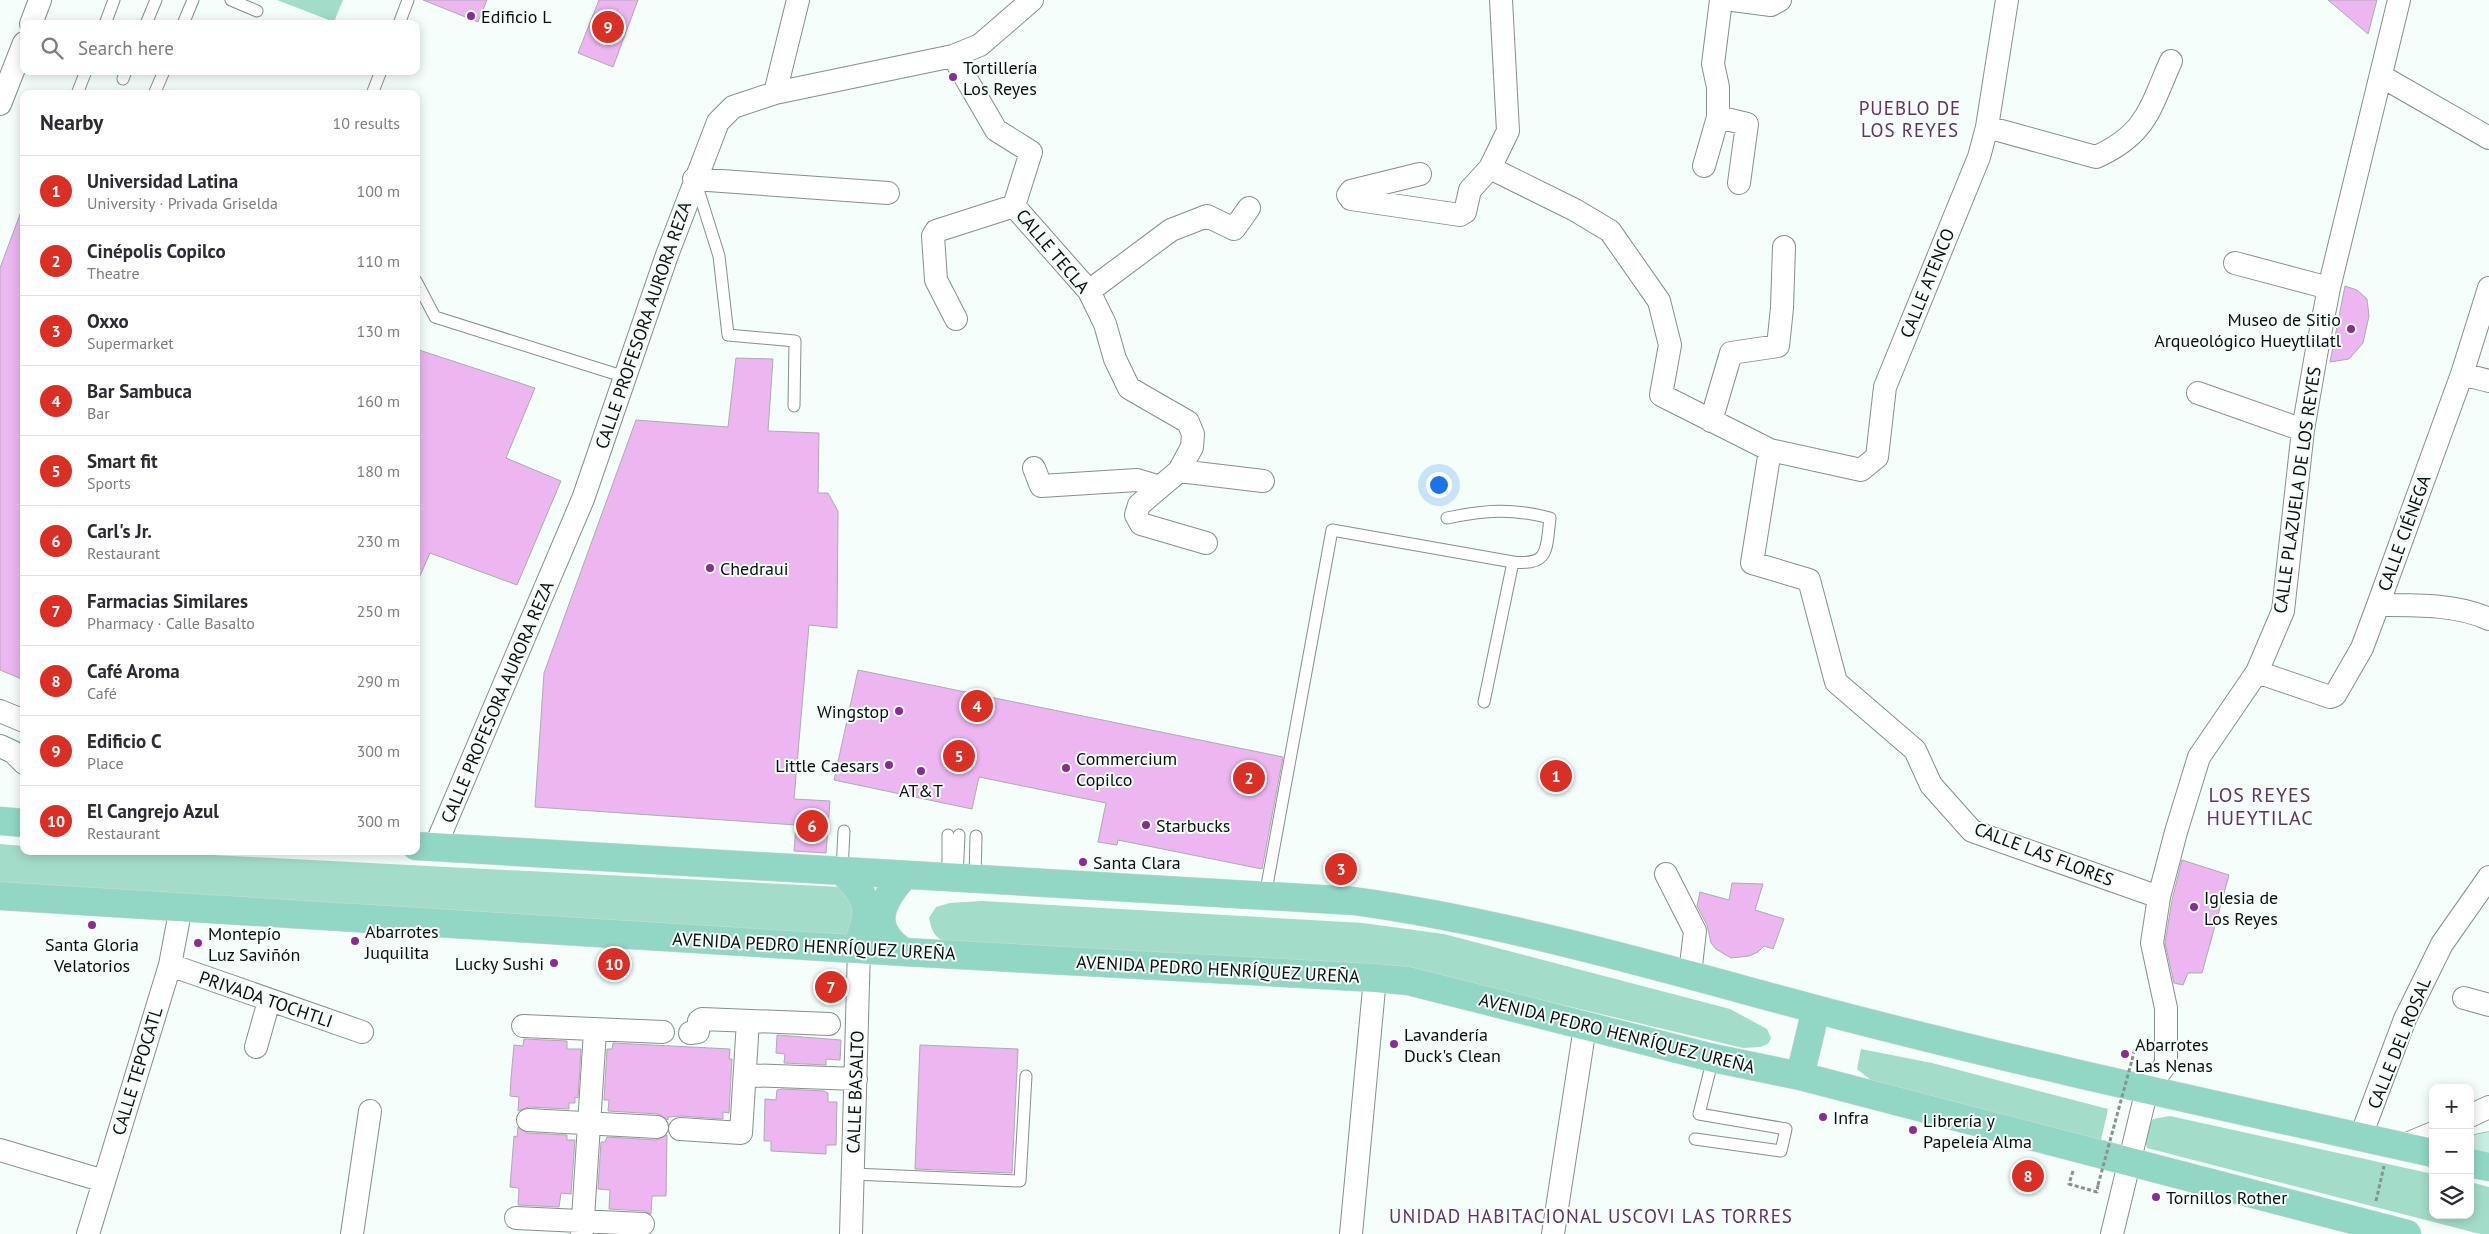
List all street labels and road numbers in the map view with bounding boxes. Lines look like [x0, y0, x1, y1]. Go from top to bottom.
street label: CALLE PROFESORA AURORA REZA [590, 198, 696, 452]
street label: CALLE TECLA [1011, 204, 1095, 298]
street label: CALLE ATENCO [1895, 225, 1959, 341]
street label: CALLE PLAZUELA DE LOS REYES [2268, 365, 2326, 615]
street label: CALLE CIÉNEGA [2372, 471, 2436, 594]
street label: CALLE PROFESORA AURORA REZA [436, 577, 559, 826]
street label: CALLE LAS FLORES [1971, 817, 2117, 891]
street label: AVENIDA PEDRO HENRÍQUEZ UREÑA [672, 927, 957, 965]
street label: AVENIDA PEDRO HENRÍQUEZ UREÑA [1076, 950, 1361, 988]
street label: PRIVADA TOCHTLI [196, 965, 336, 1033]
street label: CALLE DEL ROSAL [2362, 974, 2436, 1112]
street label: AVENIDA PEDRO HENRÍQUEZ UREÑA [1477, 988, 1758, 1079]
street label: CALLE TEPOCATL [107, 1004, 167, 1138]
street label: CALLE BASALTO [841, 1030, 869, 1154]

